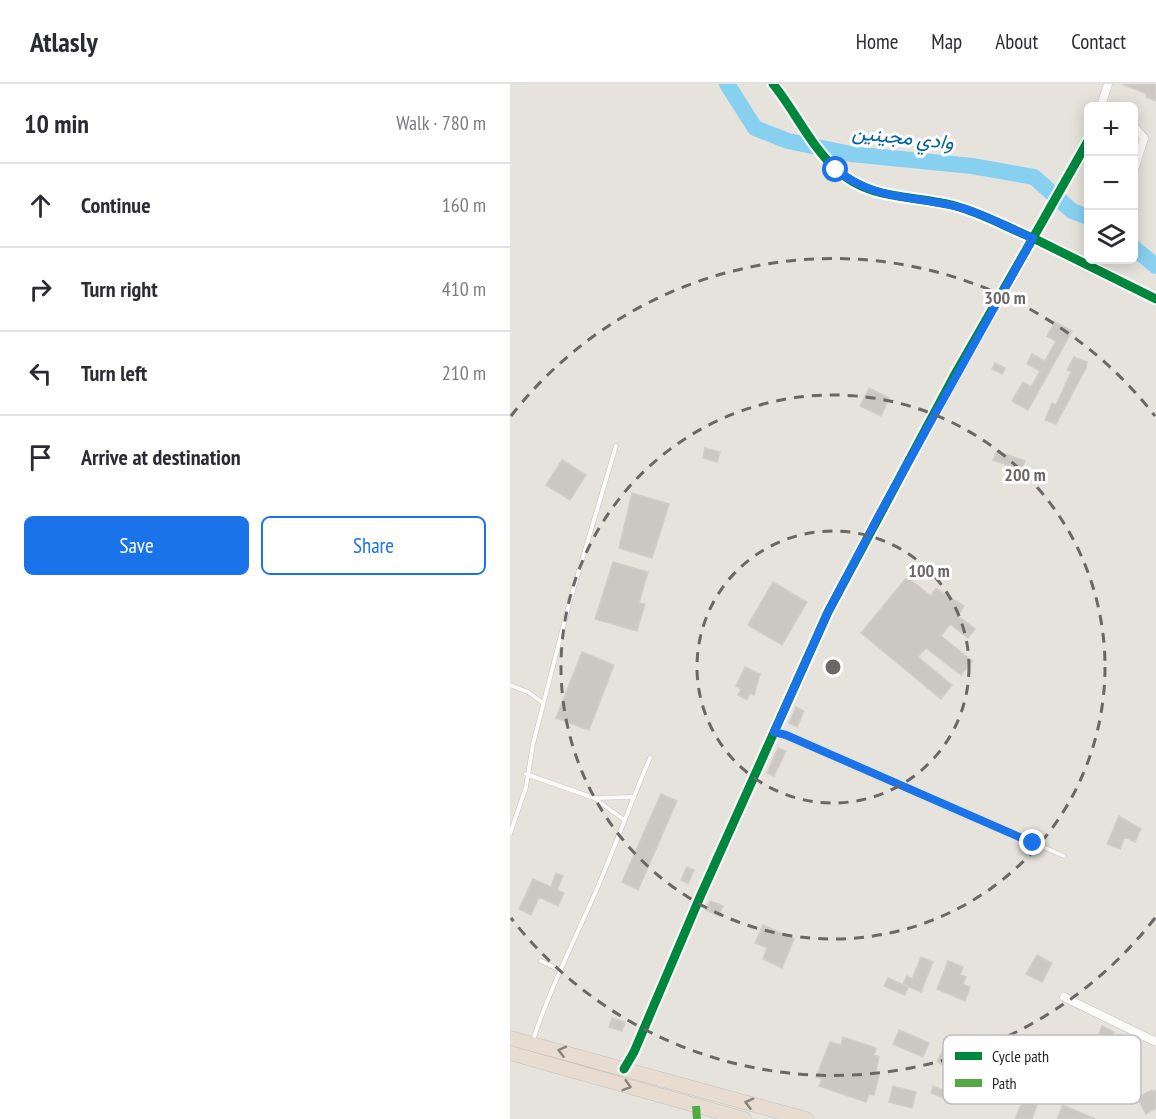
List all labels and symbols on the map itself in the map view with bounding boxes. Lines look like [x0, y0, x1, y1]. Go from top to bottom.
water label: وادي مجينين [851, 119, 955, 158]
route start [822, 156, 848, 182]
text: 300 m [984, 286, 1026, 309]
text: 200 m [1004, 463, 1046, 486]
text: 100 m [908, 559, 950, 582]
centre of rings [823, 657, 843, 677]
route end [1019, 829, 1045, 855]
legend [943, 1035, 1141, 1104]
one-way arrow [557, 1046, 567, 1059]
text: Cycle path [992, 1046, 1049, 1066]
text: Path [992, 1073, 1017, 1093]
one-way arrow [622, 1079, 632, 1092]
one-way arrow [745, 1098, 755, 1111]

